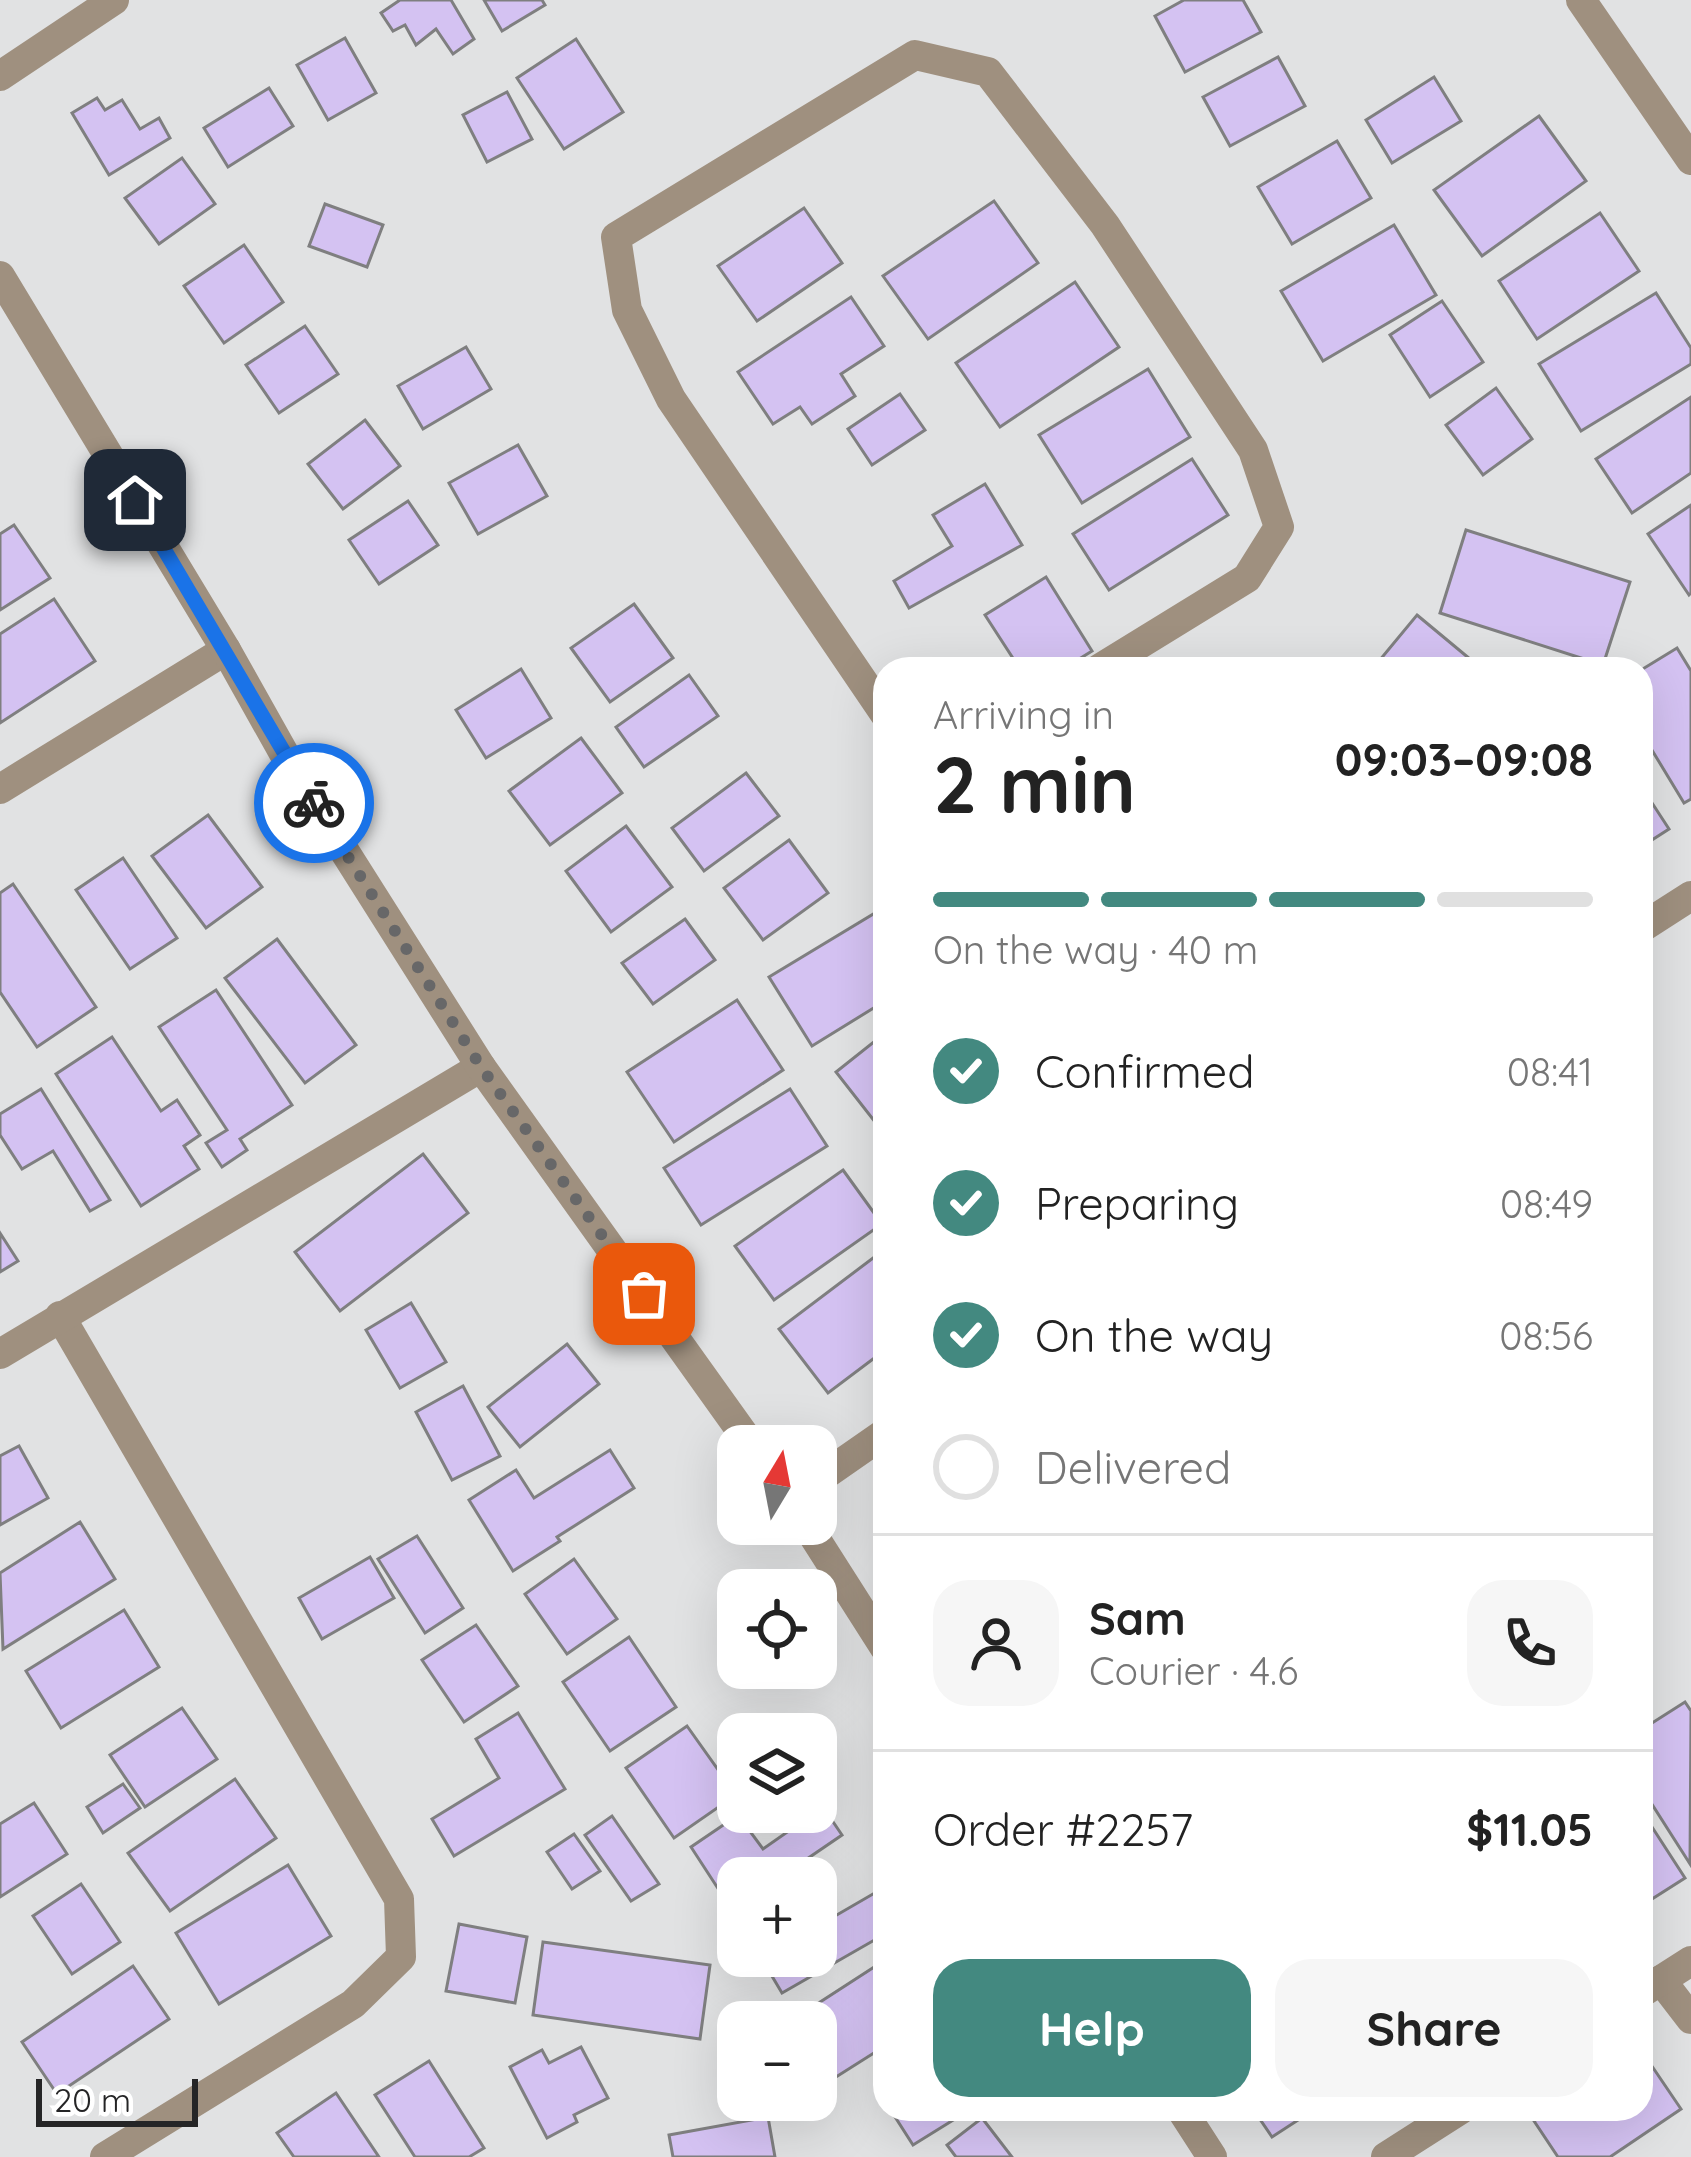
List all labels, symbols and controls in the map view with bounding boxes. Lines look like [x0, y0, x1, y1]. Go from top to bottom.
pin [84, 449, 186, 551]
icon: home [102, 467, 168, 533]
text: Arriving in [933, 690, 1114, 739]
text: 09:03–09:08 [1335, 731, 1593, 787]
text: 2 min [933, 735, 1136, 833]
courier [254, 743, 374, 863]
icon: bike [281, 770, 347, 836]
text: On the way · 40 m [933, 925, 1258, 974]
icon: check [933, 1038, 999, 1104]
text: Confirmed [1035, 1043, 1254, 1099]
text: 08:41 [1507, 1047, 1593, 1096]
icon: check [933, 1170, 999, 1236]
text: Preparing [1035, 1175, 1239, 1231]
text: 08:49 [1500, 1179, 1593, 1228]
pin [593, 1243, 695, 1345]
icon: bag [611, 1261, 677, 1327]
icon: check [933, 1302, 999, 1368]
text: On the way [1035, 1307, 1273, 1363]
text: 08:56 [1499, 1311, 1593, 1360]
north arrow [717, 1425, 837, 1545]
map controls [717, 1425, 837, 2121]
text: Delivered [1035, 1439, 1231, 1495]
button: locate [717, 1569, 837, 1689]
button: person [933, 1580, 1059, 1706]
button: phone [1467, 1580, 1593, 1706]
text: Sam [1089, 1590, 1186, 1646]
text: Courier · 4.6 [1089, 1646, 1298, 1695]
button: layers [717, 1713, 837, 1833]
text: Order #2257 [933, 1801, 1193, 1857]
text: $11.05 [1466, 1801, 1593, 1857]
button: + [717, 1857, 837, 1977]
button: Help [933, 1959, 1251, 2097]
button: Share [1275, 1959, 1593, 2097]
button: − [717, 2001, 837, 2121]
scale bar [36, 2073, 198, 2126]
text: 20 m [54, 2079, 131, 2120]

